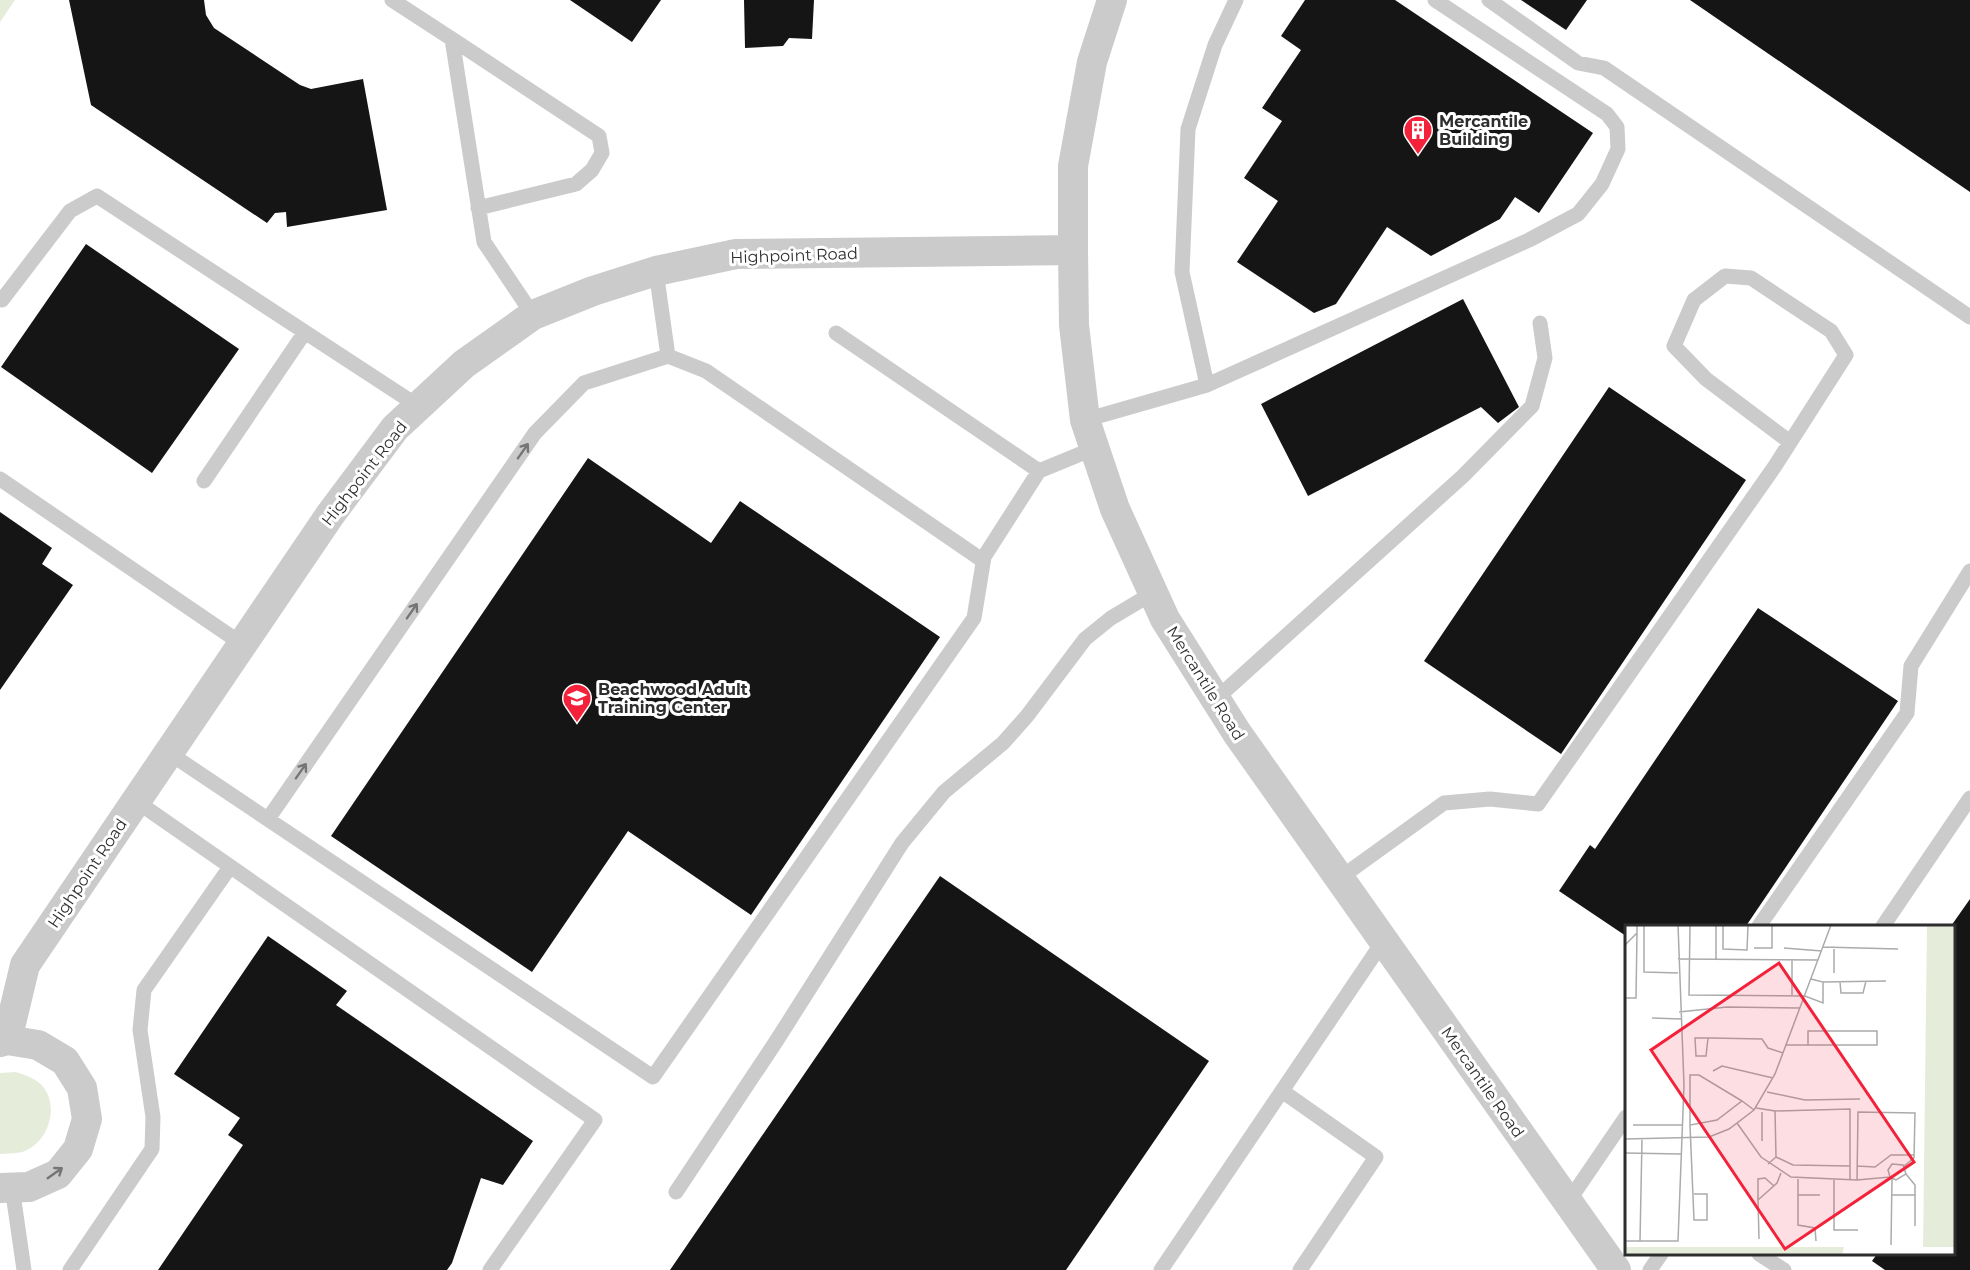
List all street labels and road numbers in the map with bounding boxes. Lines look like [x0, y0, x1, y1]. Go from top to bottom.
street label: Highpoint Road [730, 244, 858, 267]
street label: Highpoint Road [318, 417, 411, 529]
street label: Mercantile Road [1163, 623, 1248, 744]
street label: Highpoint Road [44, 815, 131, 931]
street label: Mercantile Road [1437, 1023, 1528, 1141]

